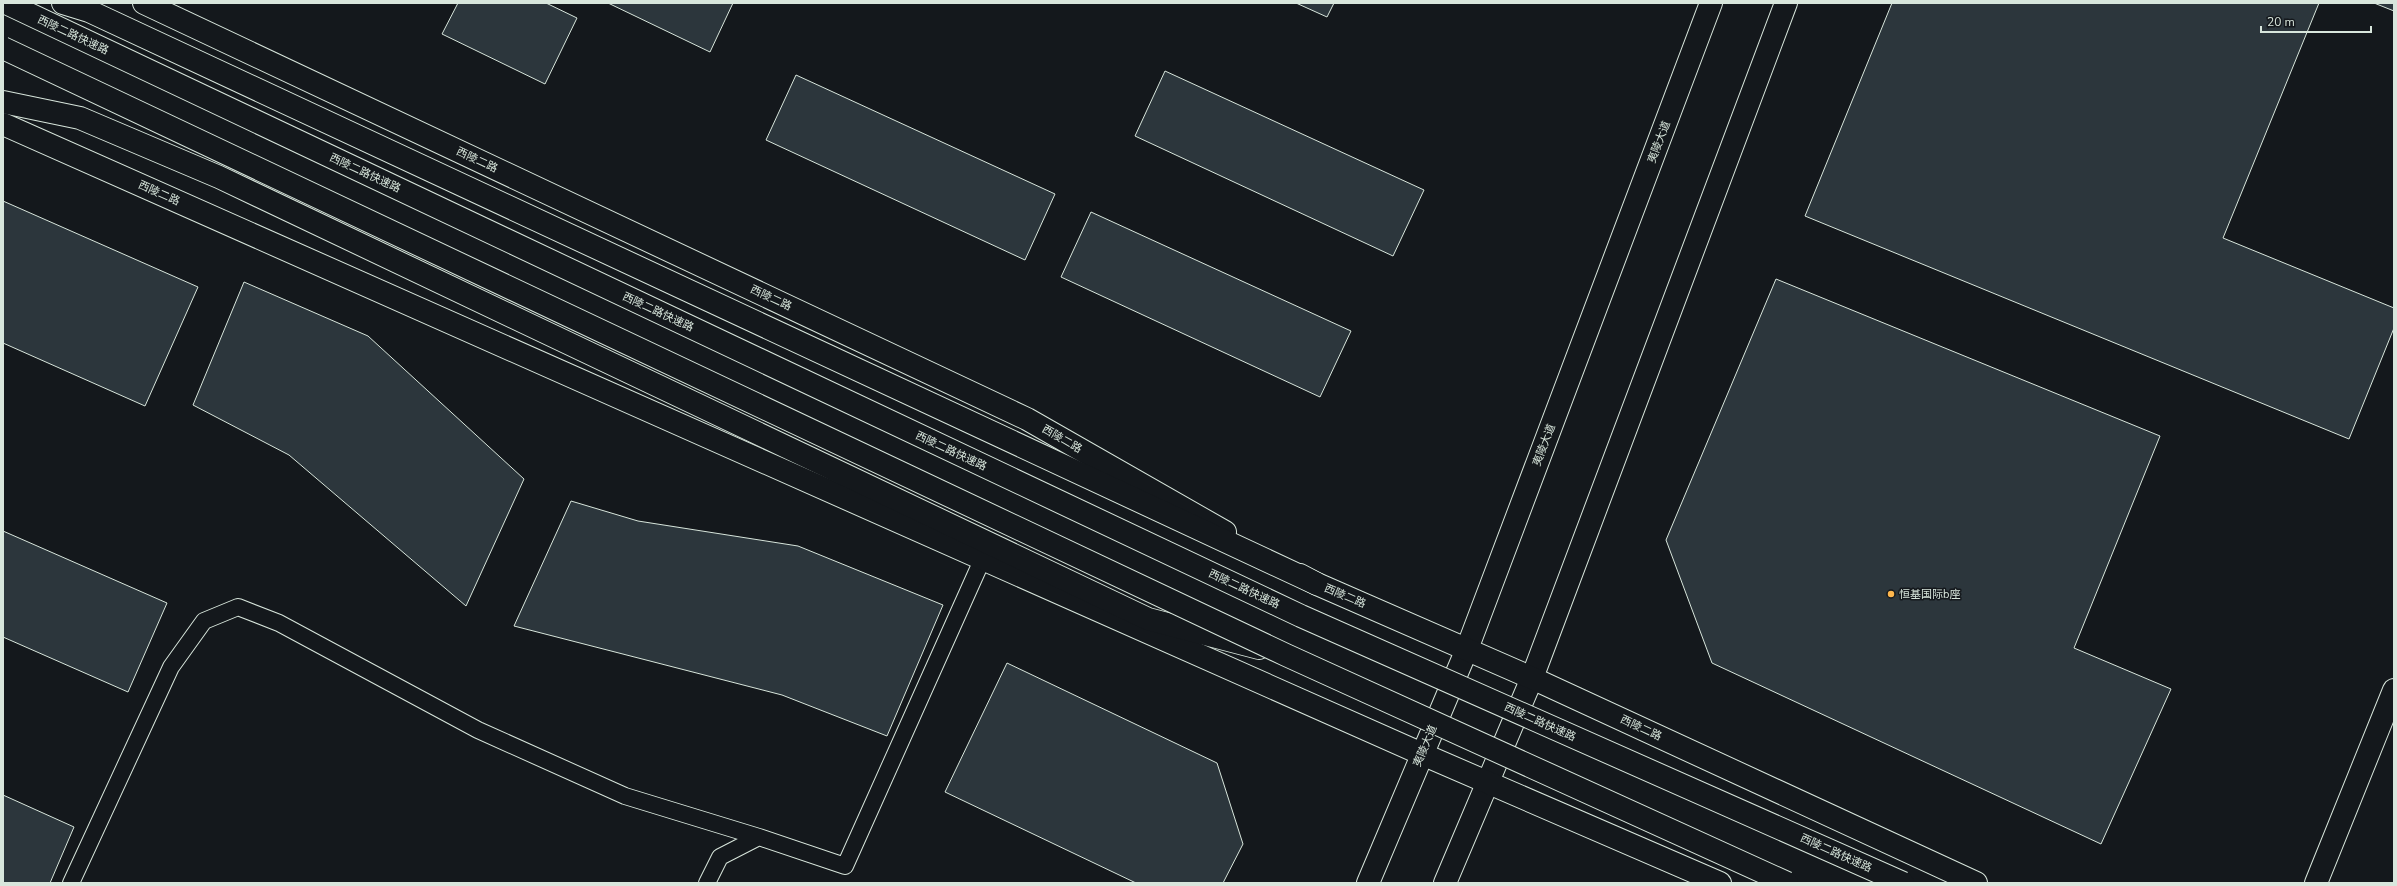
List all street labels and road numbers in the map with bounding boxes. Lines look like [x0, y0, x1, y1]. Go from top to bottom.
street label: 西陵二路快速路 [35, 12, 111, 58]
street label: 夷陵大道 [1644, 119, 1674, 165]
street label: 西陵二路 [454, 144, 500, 176]
street label: 西陵二路快速路 [327, 150, 403, 196]
street label: 西陵二路 [136, 177, 182, 209]
street label: 西陵二路 [748, 282, 794, 314]
street label: 西陵二路快速路 [620, 289, 696, 335]
street label: 西陵二路 [1039, 422, 1085, 456]
street label: 夷陵大道 [1529, 422, 1559, 468]
street label: 西陵二路快速路 [913, 428, 989, 474]
street label: 西陵二路快速路 [1206, 566, 1282, 612]
street label: 西陵二路 [1322, 581, 1368, 611]
street label: 西陵二路快速路 [1502, 699, 1578, 745]
street label: 西陵二路 [1618, 712, 1664, 744]
street label: 夷陵大道 [1410, 723, 1440, 769]
street label: 西陵二路快速路 [1798, 830, 1874, 876]

